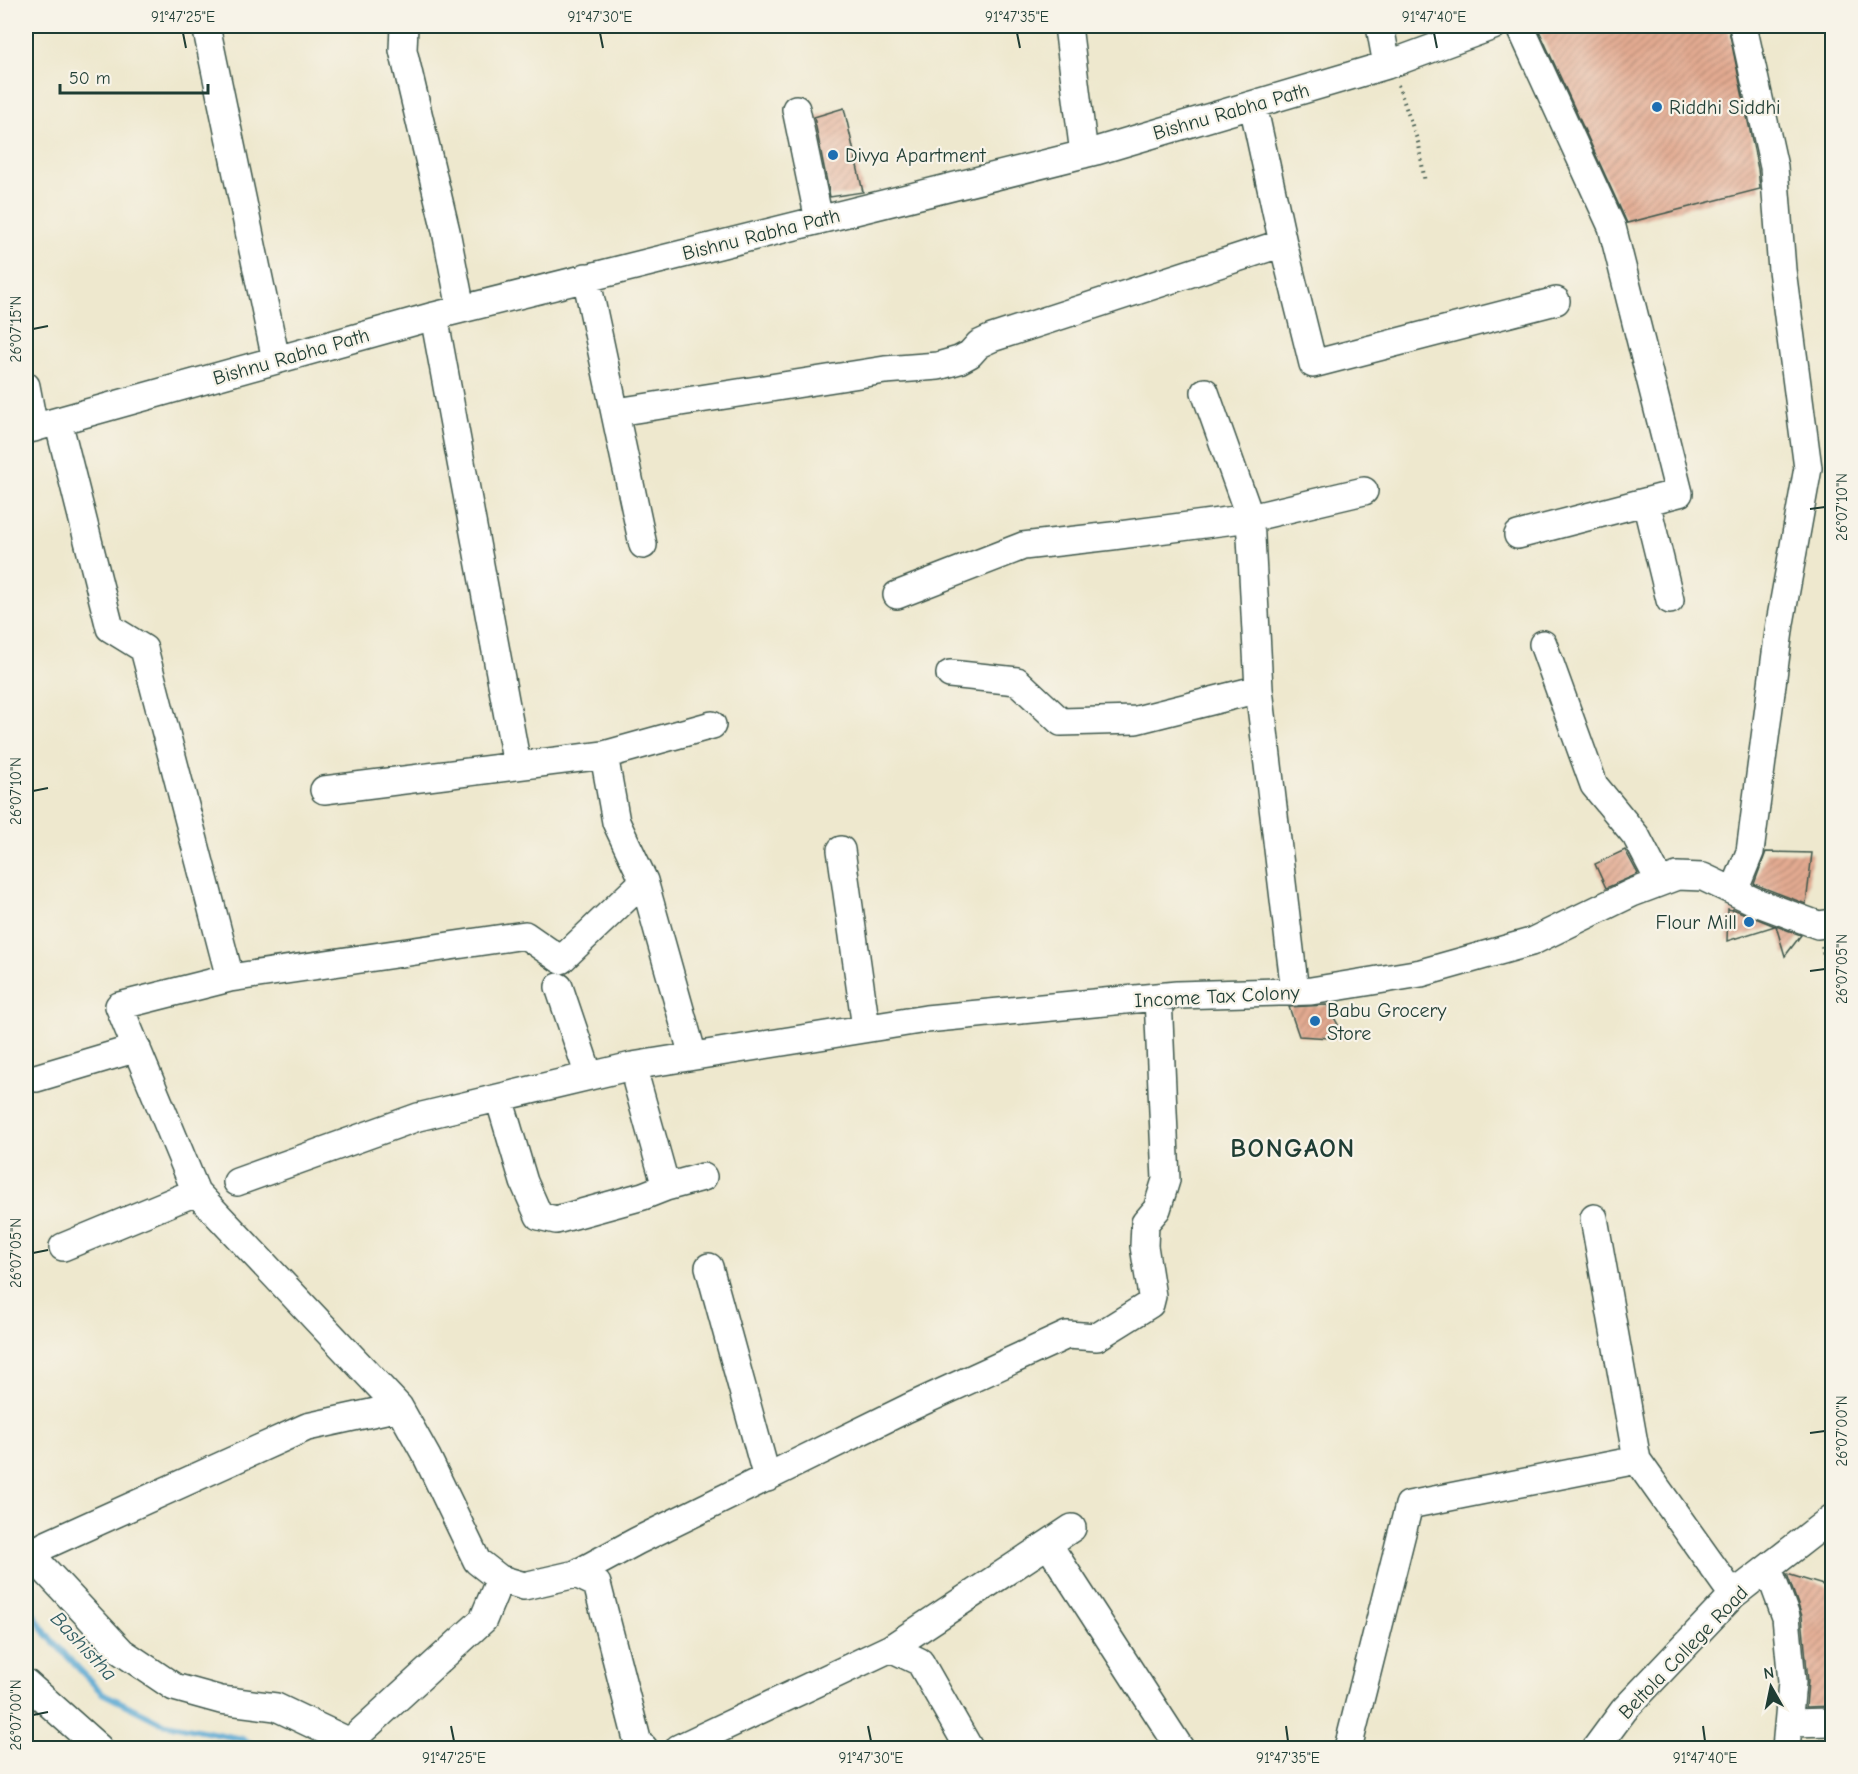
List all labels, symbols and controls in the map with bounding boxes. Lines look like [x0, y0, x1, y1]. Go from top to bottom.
text: 91°47'25"E [151, 8, 215, 26]
text: 91°47'30"E [568, 8, 632, 26]
text: 91°47'35"E [985, 8, 1049, 26]
text: 91°47'40"E [1402, 8, 1466, 26]
scale bar [60, 57, 208, 95]
text: 50 m [69, 68, 111, 89]
street label: Bishnu Rabha Path [1150, 78, 1312, 145]
place label: Riddhi Siddhi [1669, 96, 1781, 119]
marker: Riddhi Siddhi [1650, 100, 1664, 114]
place label: Divya Apartment [845, 144, 987, 167]
marker: Divya Apartment [826, 148, 840, 162]
street label: Bishnu Rabha Path [680, 204, 842, 265]
text: 26°07'15"N [7, 296, 25, 362]
street label: Bishnu Rabha Path [210, 323, 372, 390]
text: 26°07'10"N [1833, 473, 1851, 541]
text: 26°07'10"N [7, 757, 25, 825]
place label: Flour Mill [1656, 911, 1737, 934]
marker: Flour Mill [1742, 915, 1756, 929]
text: 26°07'05"N [1833, 934, 1851, 1004]
street label: Income Tax Colony [1134, 981, 1300, 1012]
place label: Babu Grocery Store [1327, 999, 1446, 1045]
marker: Babu Grocery Store [1308, 1014, 1322, 1028]
district label: BONGAON [1230, 1134, 1356, 1164]
text: 26°07'05"N [7, 1218, 25, 1288]
text: 26°07'00"N [1833, 1395, 1851, 1467]
street label: Beltola College Road [1614, 1581, 1753, 1724]
water label: Bashistha [46, 1606, 122, 1686]
north arrow [1741, 1657, 1801, 1717]
text: N [1762, 1663, 1775, 1683]
text: 26°07'00"N [7, 1679, 25, 1751]
text: 91°47'25"E [422, 1749, 486, 1767]
text: 91°47'30"E [839, 1749, 903, 1767]
text: 91°47'35"E [1256, 1749, 1320, 1767]
text: 91°47'40"E [1673, 1749, 1737, 1767]

